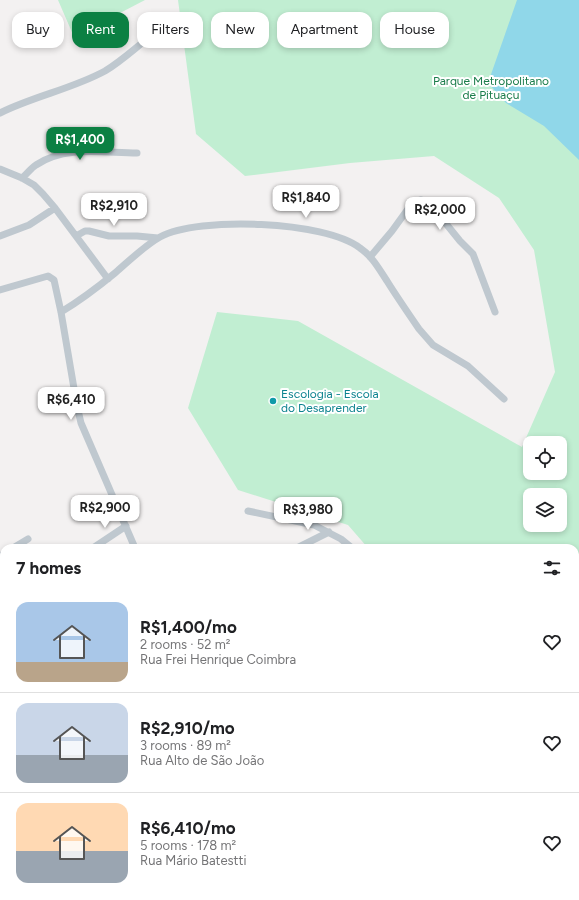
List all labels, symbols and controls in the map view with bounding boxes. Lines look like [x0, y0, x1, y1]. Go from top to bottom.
chip: Buy [12, 12, 64, 48]
chip: Rent [72, 12, 129, 48]
chip: Filters [137, 12, 203, 48]
chip: New [211, 12, 269, 48]
chip: Apartment [277, 12, 372, 48]
chip: House [380, 12, 449, 48]
park label: Parque Metropolitano de Pituaçu [433, 74, 549, 102]
pin: R$1,400 [43, 127, 117, 161]
text: R$1,400 [55, 132, 105, 147]
pin: R$1,840 [269, 185, 343, 219]
text: R$1,840 [281, 190, 331, 205]
pin: R$2,910 [77, 193, 151, 227]
pin: R$2,000 [403, 197, 477, 231]
text: R$2,910 [90, 198, 138, 213]
text: R$2,000 [414, 202, 466, 217]
pin: R$6,410 [34, 387, 108, 421]
place label: Escologia - Escola do Desaprender [281, 387, 379, 415]
text: R$6,410 [47, 392, 95, 407]
marker: Escologia - Escola do Desaprender [268, 396, 278, 406]
map controls [523, 436, 567, 532]
button: locate [523, 436, 567, 480]
button: layers [523, 488, 567, 532]
pin: R$2,900 [68, 495, 142, 529]
pin: R$3,980 [271, 497, 345, 531]
text: R$2,900 [80, 500, 130, 515]
text: R$3,980 [283, 502, 333, 517]
icon: filters [541, 557, 563, 579]
text: 7 homes [16, 558, 81, 578]
text: R$1,400/mo [140, 617, 237, 637]
icon: home [48, 618, 96, 666]
icon: heart [541, 631, 563, 653]
text: 2 rooms · 52 m² [140, 637, 231, 652]
text: Rua Frei Henrique Coimbra [140, 652, 296, 667]
text: R$2,910/mo [140, 718, 235, 738]
icon: home [48, 719, 96, 767]
icon: heart [541, 732, 563, 754]
text: 3 rooms · 89 m² [140, 738, 231, 753]
text: Rua Alto de São João [140, 753, 264, 768]
text: R$6,410/mo [140, 818, 236, 838]
icon: home [48, 819, 96, 867]
icon: heart [541, 832, 563, 854]
text: 5 rooms · 178 m² [140, 838, 236, 853]
text: Rua Mário Batestti [140, 853, 246, 868]

